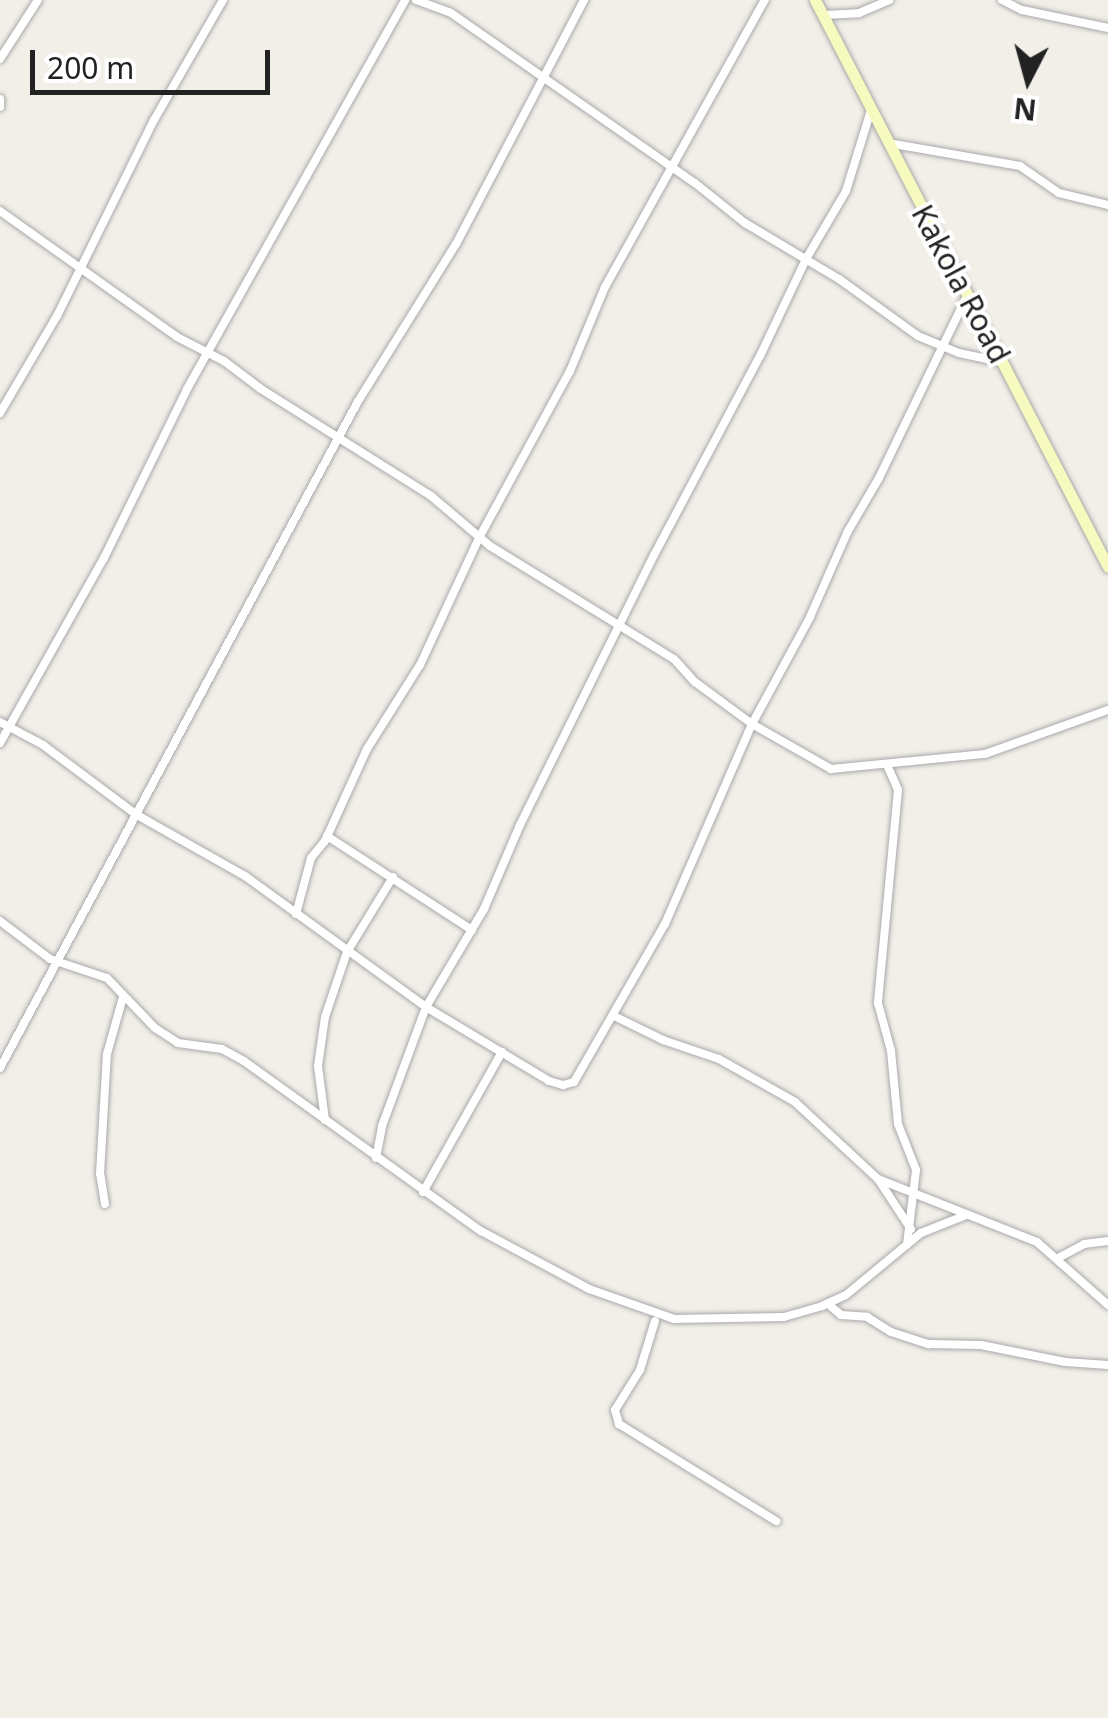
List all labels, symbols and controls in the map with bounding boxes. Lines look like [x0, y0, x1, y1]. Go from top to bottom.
scale bar [35, 30, 275, 92]
north arrow [978, 30, 1078, 130]
text: 200 m [47, 47, 134, 88]
text: N [1012, 90, 1038, 130]
street label: Kakola Road [904, 199, 1018, 369]

